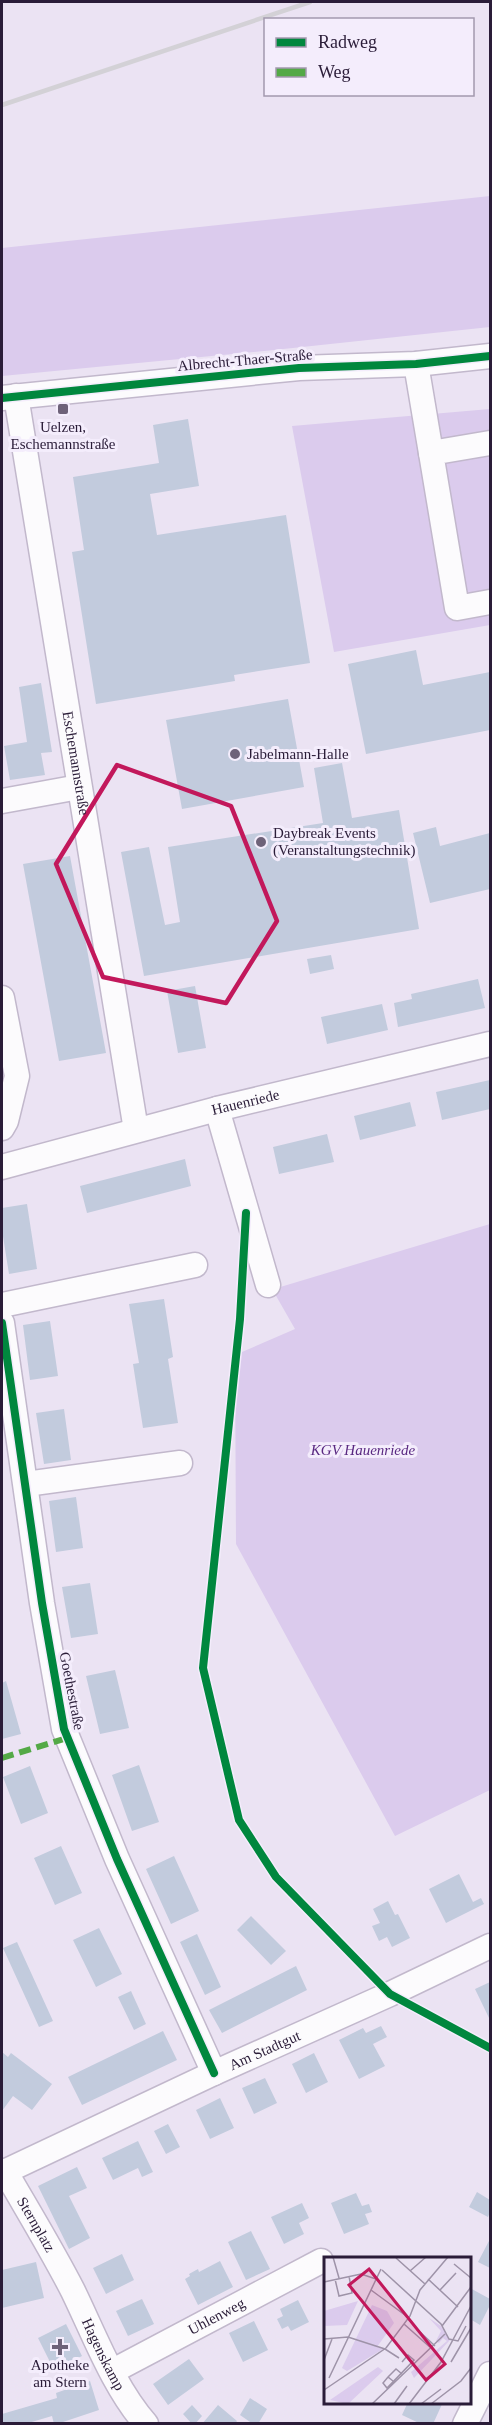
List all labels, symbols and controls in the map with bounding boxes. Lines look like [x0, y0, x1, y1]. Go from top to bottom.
legend [264, 18, 474, 96]
text: Radweg [318, 32, 377, 52]
text: Weg [318, 62, 351, 82]
street label: Albrecht-Thaer-Straße [177, 346, 314, 374]
marker: Uelzen, Eschemannstraße [56, 402, 70, 416]
place label: Uelzen, Eschemannstraße [11, 419, 116, 452]
street label: Eschemannstraße [60, 710, 92, 817]
place label: Jabelmann-Halle [247, 746, 349, 762]
marker: Jabelmann-Halle [228, 747, 242, 761]
place label: Daybreak Events (Veranstaltungstechnik) [273, 825, 415, 859]
marker: Daybreak Events (Veranstaltungstechnik) [254, 835, 268, 849]
street label: Hauenriede [210, 1086, 281, 1118]
park label: KGV Hauenriede [310, 1442, 415, 1458]
street label: Goethestraße [57, 1651, 87, 1732]
street label: Am Stadtgut [227, 2027, 304, 2073]
street label: Sternplatz [14, 2194, 59, 2255]
inset map [324, 2257, 471, 2404]
street label: Uhlenweg [185, 2295, 248, 2338]
street label: Hagenskamp [79, 2316, 128, 2393]
marker: Apotheke am Stern [53, 2340, 67, 2354]
place label: Apotheke am Stern [31, 2357, 89, 2390]

